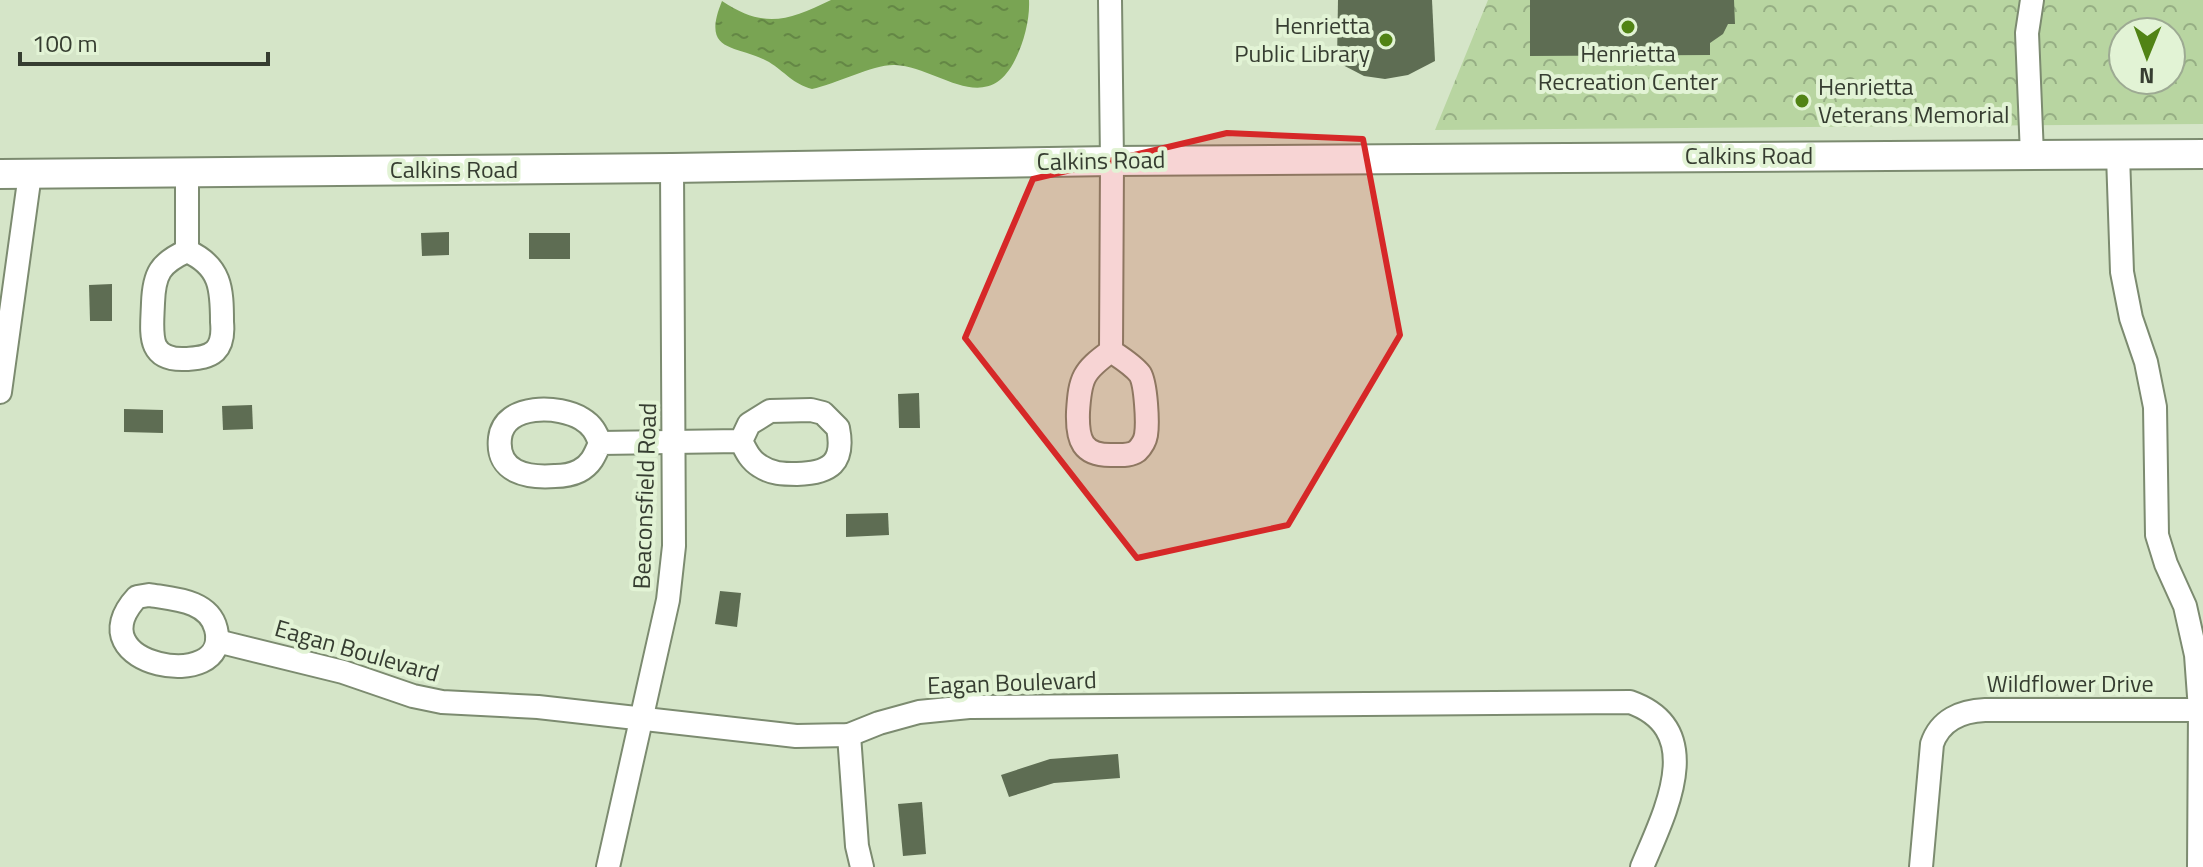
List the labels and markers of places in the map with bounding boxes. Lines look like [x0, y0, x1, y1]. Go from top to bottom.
place label: Henrietta Public Library [1234, 7, 1370, 71]
marker: Henrietta Recreation Center [1619, 18, 1637, 36]
marker: Henrietta Public Library [1377, 31, 1395, 49]
place label: Henrietta Recreation Center [1538, 35, 1718, 99]
place label: Henrietta Veterans Memorial [1818, 68, 2009, 132]
marker: Henrietta Veterans Memorial [1793, 92, 1811, 110]

